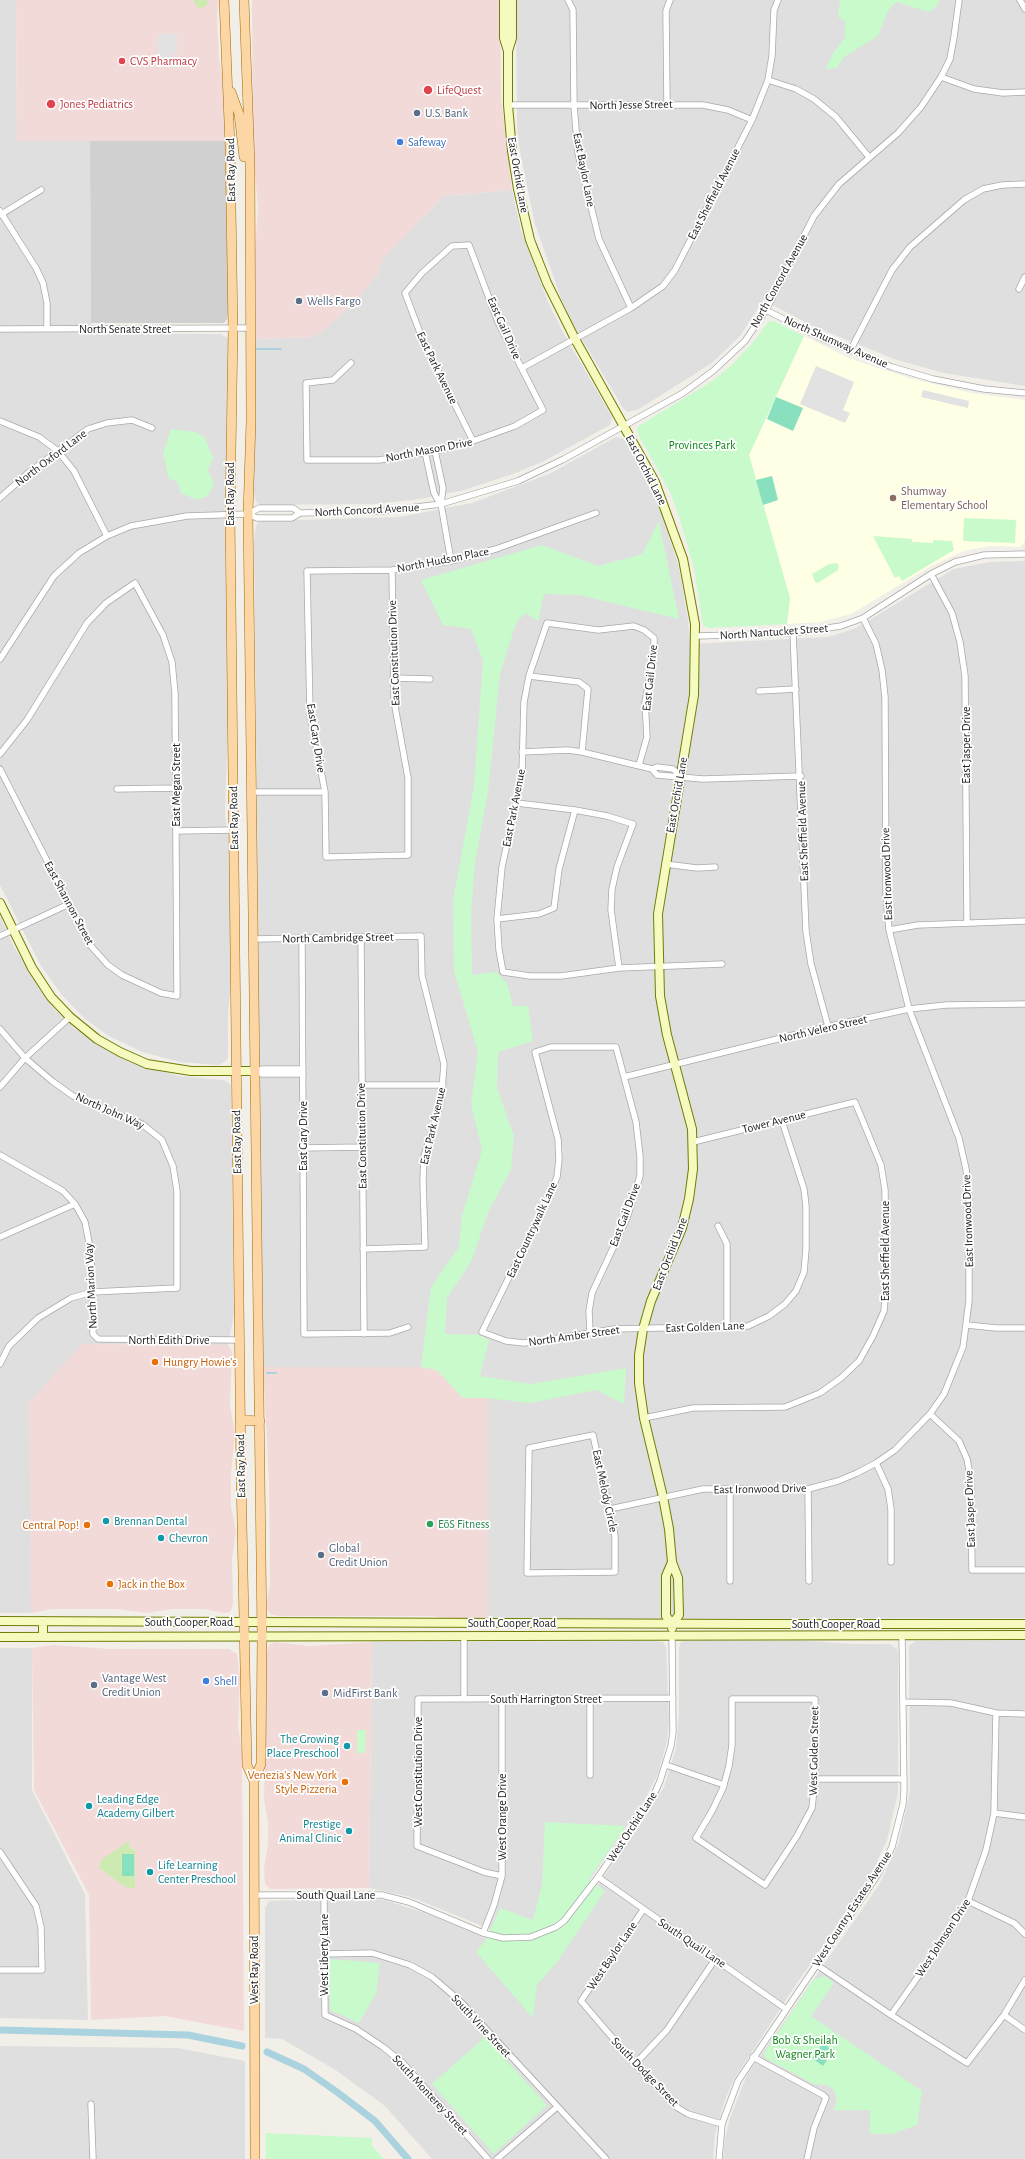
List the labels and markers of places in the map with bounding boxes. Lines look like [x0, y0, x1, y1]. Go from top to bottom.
place label: CVS Pharmacy [130, 54, 197, 68]
marker: CVS Pharmacy [117, 56, 127, 66]
place label: LifeQuest [437, 83, 481, 97]
marker: LifeQuest [422, 84, 434, 96]
place label: Jones Pediatrics [60, 97, 133, 111]
marker: Jones Pediatrics [45, 98, 57, 110]
place label: U.S. Bank [425, 106, 468, 120]
marker: U.S. Bank [412, 108, 422, 118]
place label: Safeway [408, 135, 446, 149]
marker: Safeway [395, 137, 405, 147]
place label: Wells Fargo [307, 294, 361, 308]
marker: Wells Fargo [294, 296, 304, 306]
place label: Shumway Elementary School [901, 484, 988, 512]
marker: Shumway Elementary School [888, 493, 898, 503]
place label: Hungry Howie's [163, 1355, 237, 1369]
marker: Hungry Howie's [150, 1357, 160, 1367]
place label: Brennan Dental [114, 1514, 187, 1528]
marker: Brennan Dental [101, 1516, 111, 1526]
place label: EōS Fitness [438, 1517, 490, 1531]
place label: Central Pop! [22, 1518, 79, 1532]
marker: EōS Fitness [425, 1519, 435, 1529]
marker: Central Pop! [82, 1520, 92, 1530]
place label: Chevron [169, 1531, 208, 1545]
marker: Chevron [156, 1533, 166, 1543]
place label: Global Credit Union [329, 1541, 388, 1569]
marker: Global Credit Union [316, 1550, 326, 1560]
place label: Jack in the Box [118, 1577, 185, 1591]
marker: Jack in the Box [105, 1579, 115, 1589]
place label: Vantage West Credit Union [102, 1671, 166, 1699]
place label: Shell [214, 1674, 237, 1688]
marker: Shell [201, 1676, 211, 1686]
marker: Vantage West Credit Union [89, 1680, 99, 1690]
place label: MidFirst Bank [333, 1686, 397, 1700]
marker: MidFirst Bank [320, 1688, 330, 1698]
place label: The Growing Place Preschool [267, 1732, 339, 1760]
marker: The Growing Place Preschool [342, 1741, 352, 1751]
place label: Venezia's New York Style Pizzeria [248, 1768, 337, 1796]
marker: Venezia's New York Style Pizzeria [340, 1777, 350, 1787]
place label: Leading Edge Academy Gilbert [97, 1792, 174, 1820]
marker: Leading Edge Academy Gilbert [84, 1801, 94, 1811]
place label: Prestige Animal Clinic [279, 1817, 341, 1845]
marker: Prestige Animal Clinic [344, 1826, 354, 1836]
place label: Life Learning Center Preschool [158, 1858, 236, 1886]
marker: Life Learning Center Preschool [145, 1867, 155, 1877]

